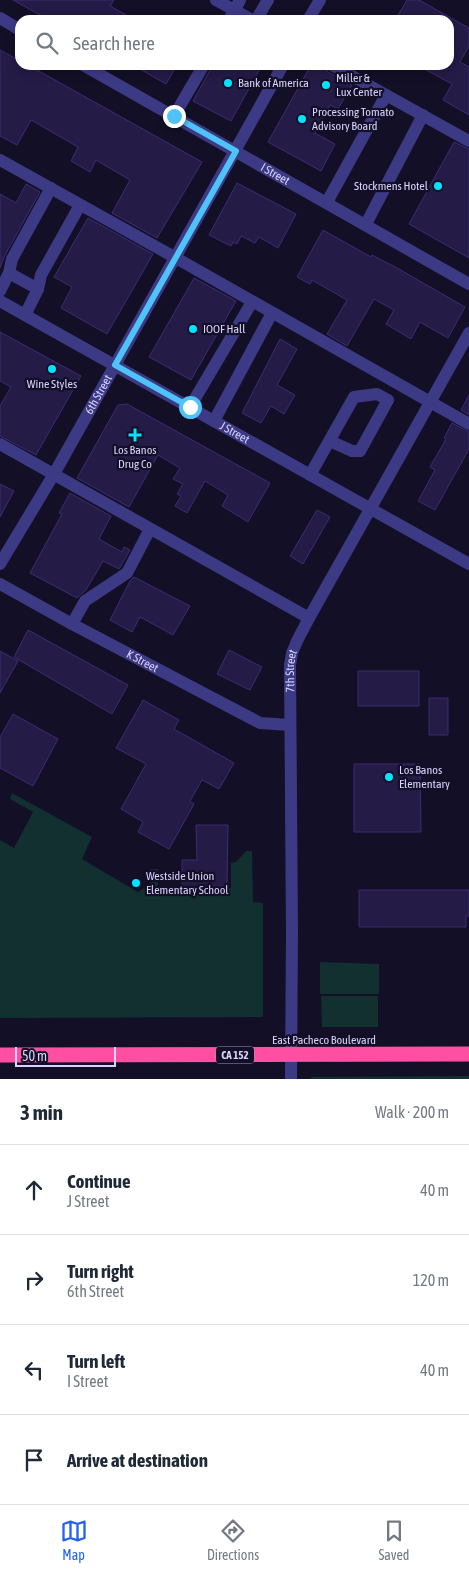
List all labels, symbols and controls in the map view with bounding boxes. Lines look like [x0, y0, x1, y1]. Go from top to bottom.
search box [15, 15, 454, 70]
icon: search [33, 29, 61, 57]
text: Search here [73, 32, 155, 54]
place label: Miller & Lux Center [336, 71, 382, 99]
place label: Bank of America [238, 76, 309, 90]
marker: Bank of America [222, 77, 234, 89]
marker: Miller & Lux Center [320, 79, 332, 91]
route end [163, 105, 186, 128]
place label: Processing Tomato Advisory Board [312, 105, 395, 133]
marker: Processing Tomato Advisory Board [296, 113, 308, 125]
street label: I Street [258, 160, 293, 188]
place label: Stockmens Hotel [354, 179, 429, 193]
marker: Stockmens Hotel [432, 180, 444, 192]
place label: IOOF Hall [203, 322, 246, 336]
marker: IOOF Hall [187, 323, 199, 335]
marker: Wine Styles [46, 363, 58, 375]
street label: 6th Street [82, 372, 115, 417]
place label: Wine Styles [27, 377, 77, 391]
route start [179, 396, 202, 419]
street label: J Street [217, 419, 252, 447]
marker: Los Banos Drug Co [129, 429, 141, 441]
place label: Los Banos Drug Co [113, 443, 157, 471]
street label: K Street [124, 647, 161, 675]
street label: 7th Street [283, 647, 300, 693]
place label: Los Banos Elementary [399, 763, 450, 791]
marker: Los Banos Elementary [383, 771, 395, 783]
place label: Westside Union Elementary School [146, 869, 229, 897]
marker: Westside Union Elementary School [130, 877, 142, 889]
street label: East Pacheco Boulevard [272, 1033, 376, 1047]
scale bar [15, 1044, 116, 1067]
road number: CA 152 [216, 1046, 254, 1064]
text: 50 m [22, 1048, 47, 1064]
text: 3 min [20, 1100, 63, 1124]
text: Walk · 200 m [375, 1103, 449, 1121]
text: Continue [67, 1170, 131, 1192]
icon: ahead [20, 1176, 48, 1204]
text: 40 m [420, 1181, 449, 1199]
text: J Street [67, 1192, 109, 1210]
text: Turn right [67, 1260, 134, 1282]
icon: right [20, 1266, 48, 1294]
text: 120 m [413, 1271, 449, 1289]
text: 6th Street [67, 1282, 124, 1300]
text: Turn left [67, 1350, 125, 1372]
icon: left [20, 1356, 48, 1384]
text: 40 m [420, 1361, 449, 1379]
text: I Street [67, 1372, 108, 1390]
icon: arrive [20, 1446, 48, 1474]
text: Arrive at destination [67, 1449, 208, 1471]
tab: Map [60, 1517, 88, 1563]
tab: Directions [207, 1517, 259, 1563]
tab: Saved [378, 1517, 409, 1563]

